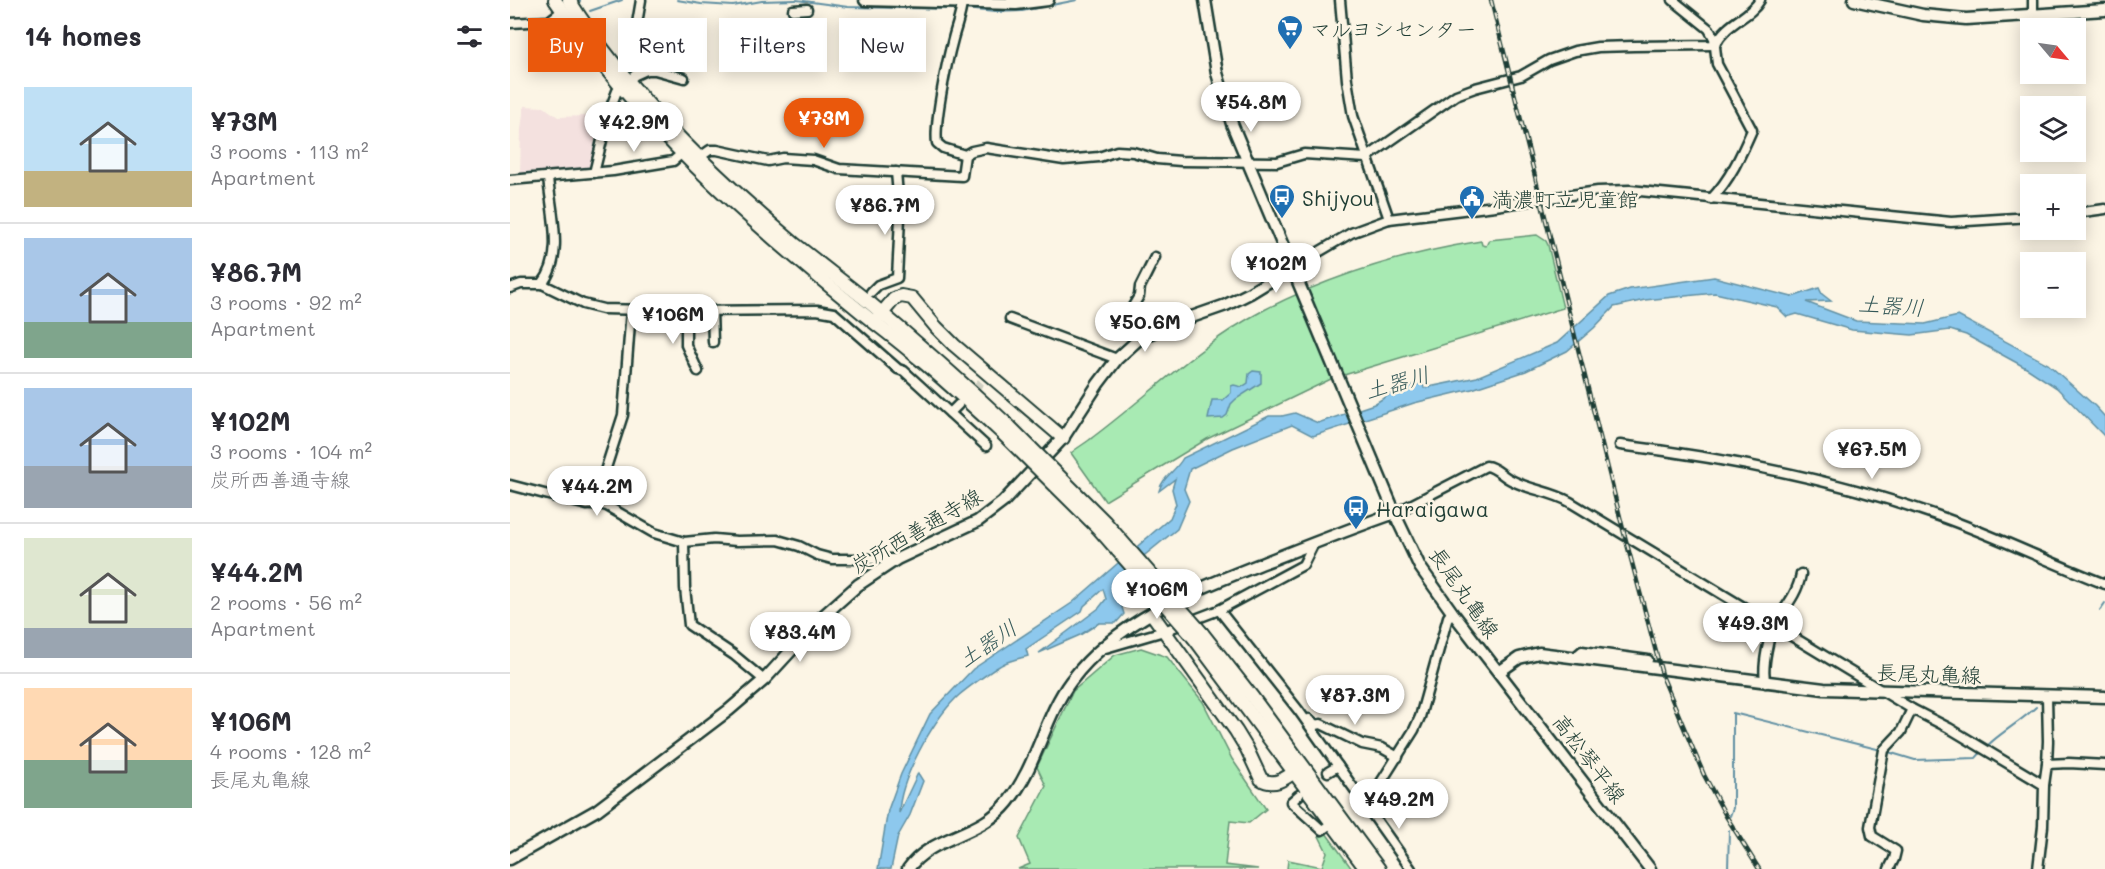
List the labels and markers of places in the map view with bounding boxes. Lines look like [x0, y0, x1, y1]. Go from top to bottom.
supermarket icon: マルヨシセンター [1275, 13, 1305, 51]
place label: マルヨシセンター [1310, 15, 1477, 42]
pin: ¥54.8M [1202, 82, 1300, 133]
pin: ¥73M [788, 98, 860, 149]
pin: ¥42.9M [585, 102, 683, 153]
bus stop icon: Shijyou [1267, 182, 1297, 220]
public building icon: 満濃町立児童館 [1457, 183, 1487, 221]
place label: Shijyou [1302, 184, 1374, 211]
pin: ¥86.7M [836, 185, 934, 236]
place label: 満濃町立児童館 [1492, 185, 1639, 212]
pin: ¥102M [1234, 243, 1318, 294]
pin: ¥106M [631, 294, 715, 345]
pin: ¥50.6M [1096, 302, 1194, 353]
pin: ¥67.5M [1823, 429, 1921, 480]
pin: ¥44.2M [548, 466, 646, 517]
bus stop icon: Haraigawa [1341, 493, 1371, 531]
place label: Haraigawa [1376, 495, 1489, 522]
pin: ¥106M [1115, 569, 1199, 620]
pin: ¥49.3M [1704, 603, 1802, 654]
pin: ¥83.4M [751, 612, 849, 663]
pin: ¥87.3M [1306, 675, 1404, 726]
pin: ¥49.2M [1350, 779, 1448, 830]

